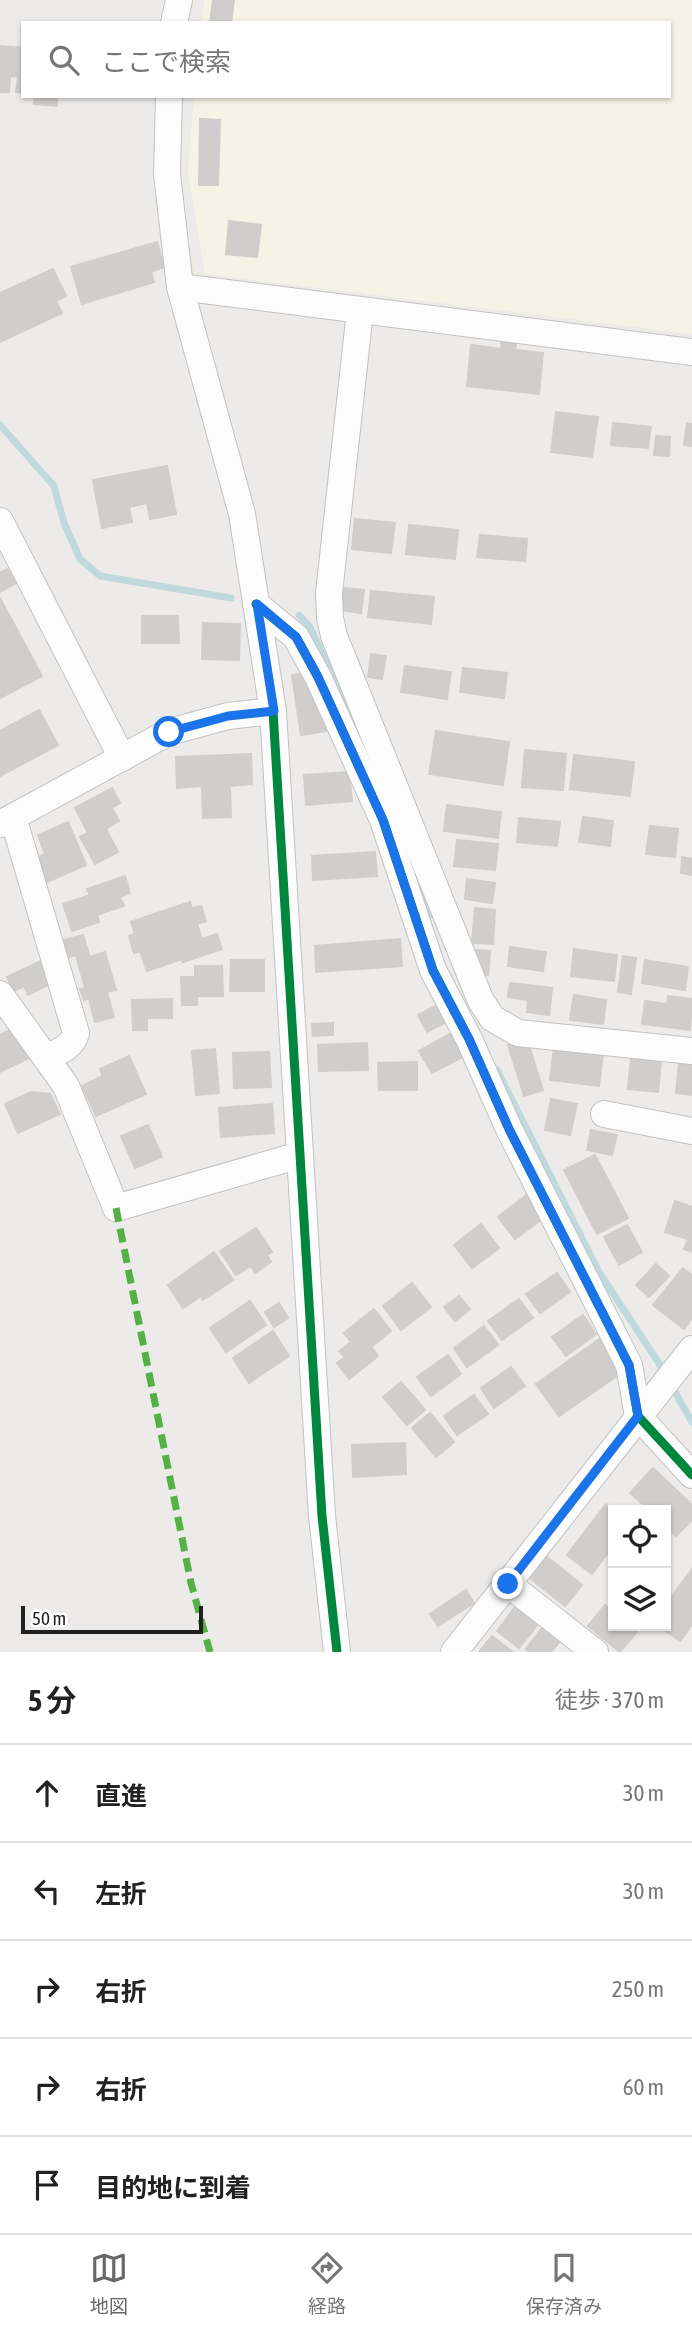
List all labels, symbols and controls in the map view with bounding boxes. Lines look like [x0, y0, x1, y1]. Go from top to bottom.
search box [21, 21, 671, 98]
icon: search [45, 41, 83, 79]
text: ここで検索 [101, 47, 231, 77]
route start [153, 716, 184, 747]
map controls [608, 1505, 671, 1631]
button: locate [608, 1505, 671, 1568]
route end [492, 1568, 523, 1599]
button: layers [608, 1568, 671, 1631]
scale bar [21, 1603, 203, 1635]
text: 50 m [32, 1607, 66, 1629]
text: 5 分 [28, 1683, 76, 1717]
text: 徒歩 · 370 m [555, 1687, 664, 1713]
icon: ahead [28, 1774, 66, 1812]
text: 30 m [623, 1780, 664, 1806]
text: 直進 [95, 1781, 147, 1811]
icon: left [28, 1872, 66, 1910]
text: 30 m [623, 1878, 664, 1904]
text: 左折 [95, 1879, 147, 1909]
icon: right [28, 1970, 66, 2008]
text: 250 m [612, 1976, 664, 2002]
text: 右折 [95, 1977, 147, 2007]
icon: right [28, 2068, 66, 2106]
text: 60 m [623, 2074, 664, 2100]
text: 右折 [95, 2075, 147, 2105]
icon: arrive [28, 2166, 66, 2204]
text: 目的地に到着 [95, 2173, 251, 2203]
tab: 地図 [90, 2249, 128, 2318]
tab: 経路 [308, 2249, 346, 2318]
tab: 保存済み [526, 2249, 602, 2318]

